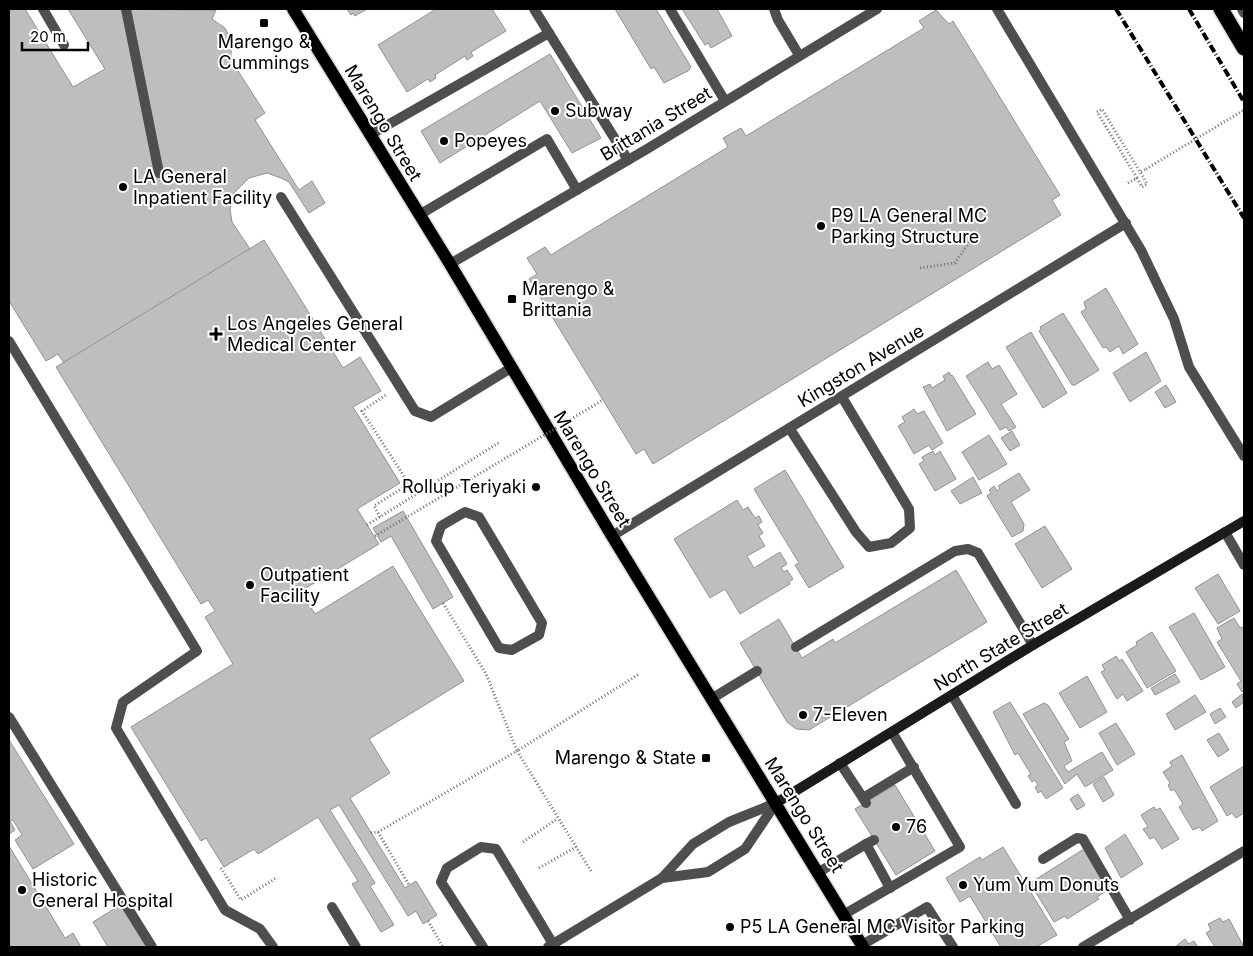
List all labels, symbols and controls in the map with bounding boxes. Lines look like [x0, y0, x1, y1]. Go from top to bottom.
marker: Marengo & Cummings [258, 17, 270, 29]
scale bar [22, 20, 89, 52]
text: 20 m [30, 27, 66, 46]
place label: Marengo & Cummings [218, 31, 311, 73]
street label: Marengo Street [341, 61, 426, 185]
street label: Brittania Street [596, 82, 715, 165]
place label: Subway [565, 100, 633, 121]
marker: Subway [549, 105, 561, 117]
place label: Popeyes [454, 130, 527, 151]
marker: Popeyes [438, 135, 450, 147]
place label: LA General Inpatient Facility [133, 166, 272, 208]
marker: LA General Inpatient Facility [117, 181, 129, 193]
place label: P9 LA General MC Parking Structure [831, 205, 987, 247]
marker: P9 LA General MC Parking Structure [815, 220, 827, 232]
place label: Marengo & Brittania [522, 278, 615, 320]
marker: Marengo & Brittania [506, 293, 518, 305]
place label: Los Angeles General Medical Center [227, 313, 403, 355]
street label: Kingston Avenue [794, 320, 928, 411]
marker: Los Angeles General Medical Center [209, 327, 223, 341]
street label: Marengo Street [550, 407, 635, 531]
place label: Rollup Teriyaki [402, 476, 526, 497]
marker: Rollup Teriyaki [530, 481, 542, 493]
place label: Outpatient Facility [260, 564, 349, 606]
marker: Outpatient Facility [244, 579, 256, 591]
street label: North State Street [930, 598, 1072, 695]
place label: 7-Eleven [813, 704, 888, 725]
marker: 7-Eleven [797, 709, 809, 721]
place label: Marengo & State [555, 747, 696, 768]
marker: Marengo & State [700, 752, 712, 764]
street label: Marengo Street [761, 753, 848, 876]
place label: 76 [906, 816, 927, 837]
marker: 76 [890, 821, 902, 833]
place label: Historic General Hospital [32, 869, 173, 911]
place label: Yum Yum Donuts [973, 874, 1119, 895]
marker: Yum Yum Donuts [957, 879, 969, 891]
marker: Historic General Hospital [16, 884, 28, 896]
place label: P5 LA General MC Visitor Parking [740, 916, 1025, 937]
marker: P5 LA General MC Visitor Parking [724, 921, 736, 933]

